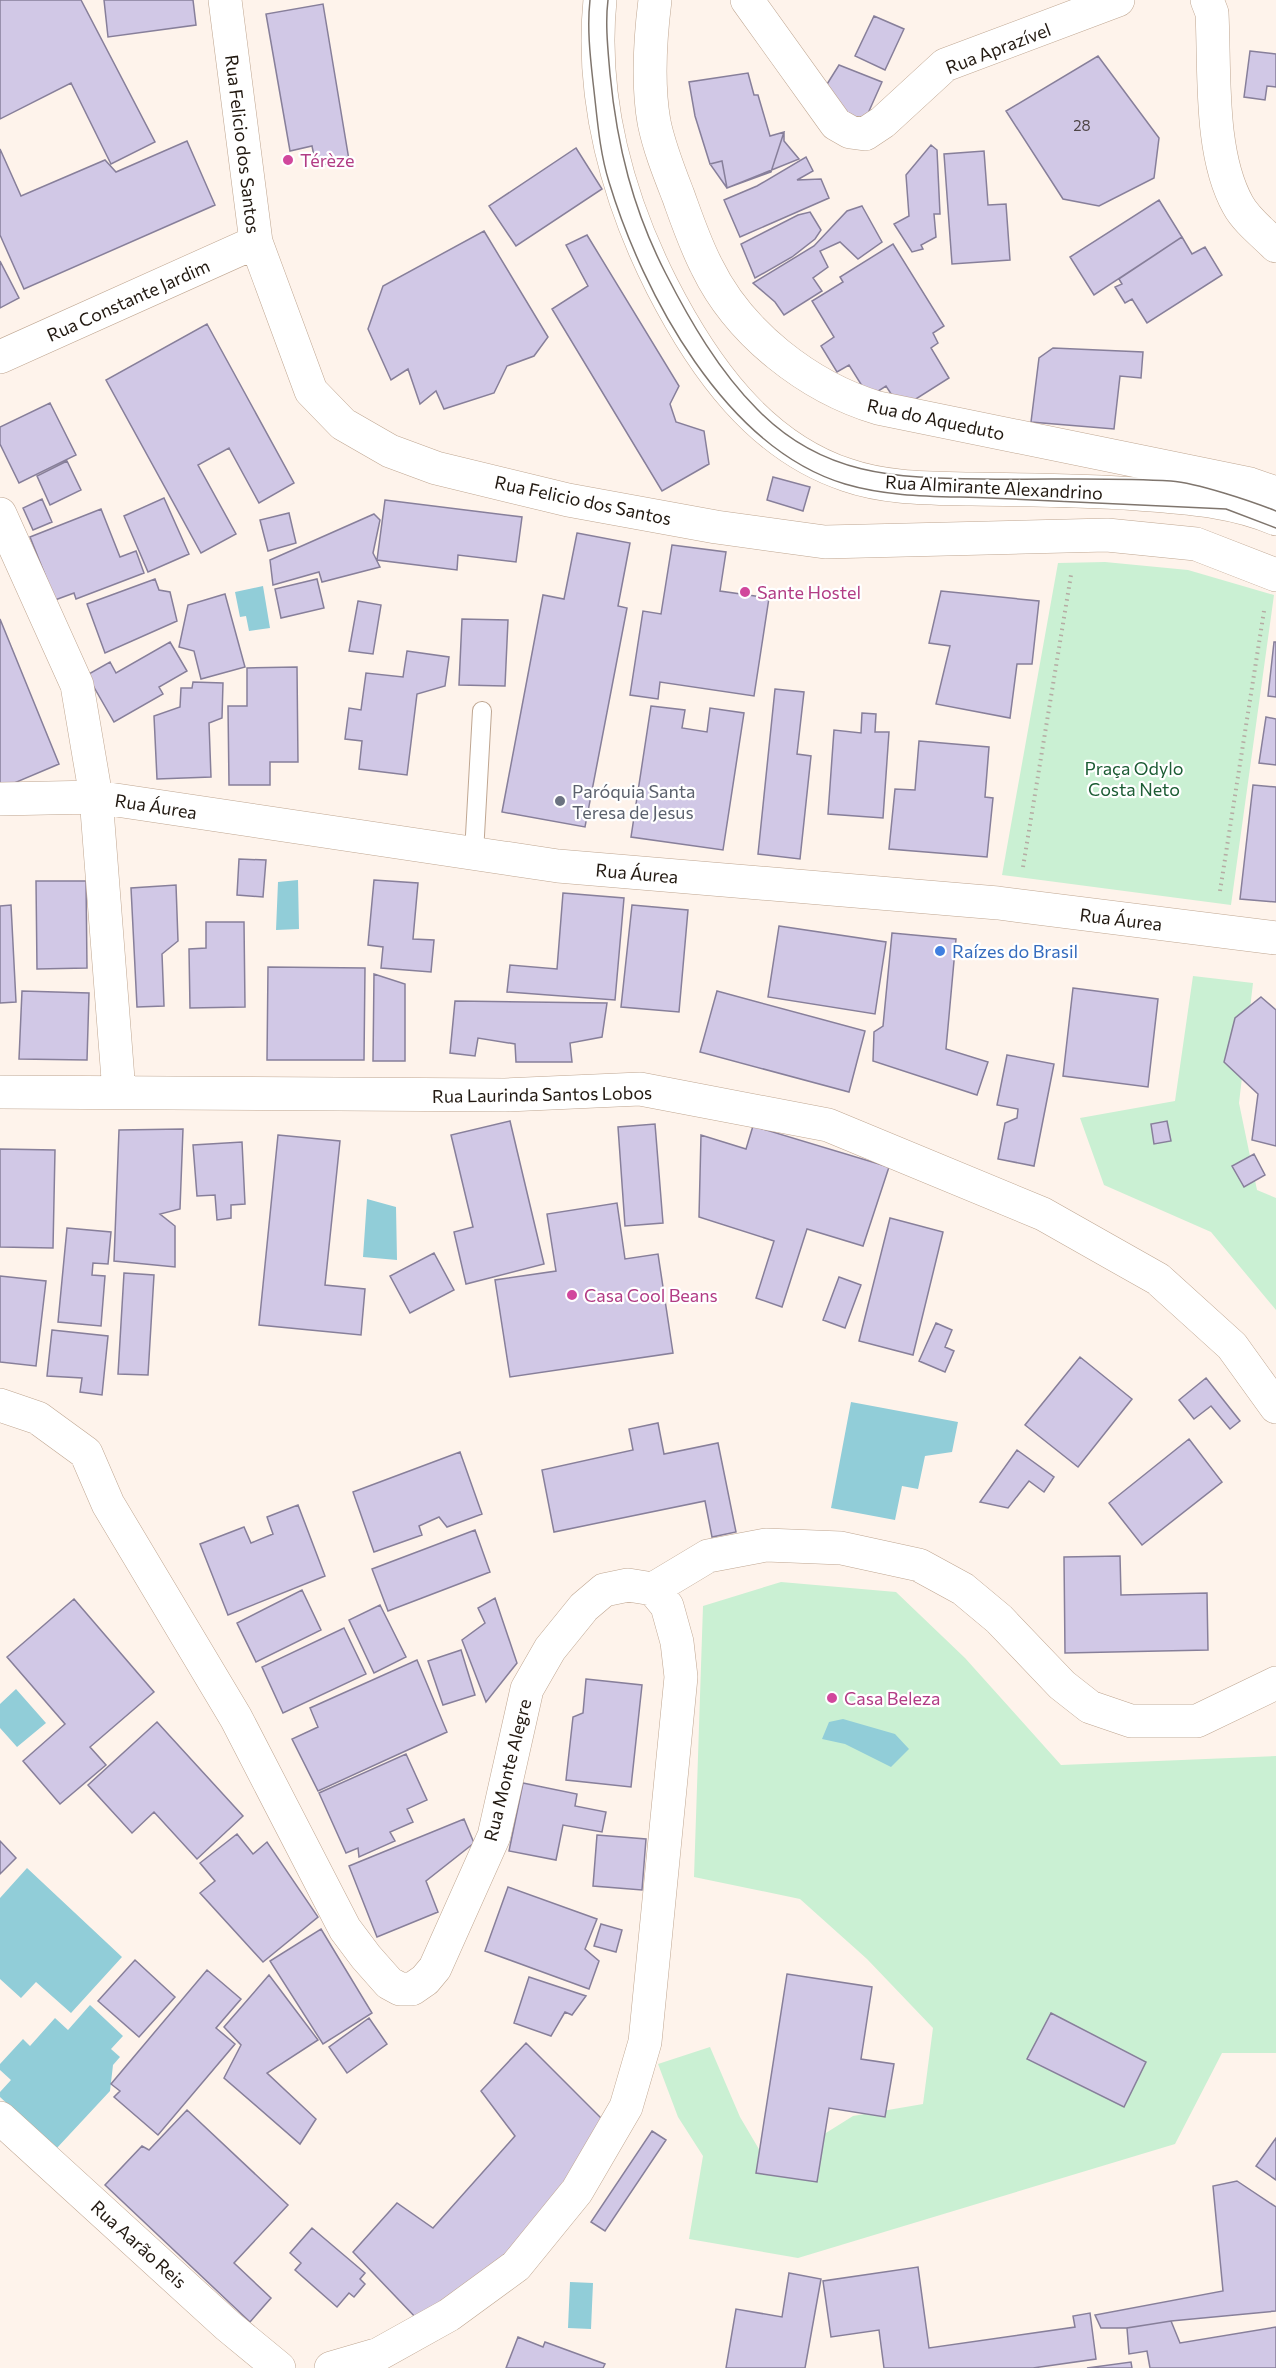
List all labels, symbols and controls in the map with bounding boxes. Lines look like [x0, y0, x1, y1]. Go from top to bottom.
street label: Rua Aprazível [942, 18, 1054, 78]
street label: Rua Felicio dos Santos [221, 53, 265, 235]
house number: 28 [1073, 116, 1091, 134]
place label: Térèze [300, 149, 354, 171]
marker: Térèze [281, 153, 295, 167]
street label: Rua Constante Jardim [43, 254, 213, 346]
street label: Rua do Aqueduto [865, 394, 1007, 444]
street label: Rua Almirante Alexandrino [884, 470, 1104, 504]
street label: Rua Felicio dos Santos [493, 471, 673, 529]
place label: Sante Hostel [757, 581, 861, 603]
marker: Sante Hostel [738, 585, 752, 599]
park label: Praça Odylo Costa Neto [1084, 757, 1184, 800]
place label: Paróquia Santa Teresa de Jesus [572, 780, 696, 823]
street label: Rua Áurea [113, 789, 199, 823]
marker: Paróquia Santa Teresa de Jesus [553, 794, 567, 808]
street label: Rua Áurea [595, 858, 679, 888]
street label: Rua Áurea [1078, 903, 1164, 935]
place label: Raízes do Brasil [952, 940, 1078, 962]
marker: Raízes do Brasil [933, 944, 947, 958]
street label: Rua Laurinda Santos Lobos [432, 1081, 652, 1107]
place label: Casa Cool Beans [584, 1284, 718, 1306]
marker: Casa Cool Beans [565, 1288, 579, 1302]
place label: Casa Beleza [844, 1687, 940, 1709]
marker: Casa Beleza [825, 1691, 839, 1705]
street label: Rua Monte Alegre [479, 1697, 535, 1843]
street label: Rua Aarão Reis [87, 2195, 191, 2293]

